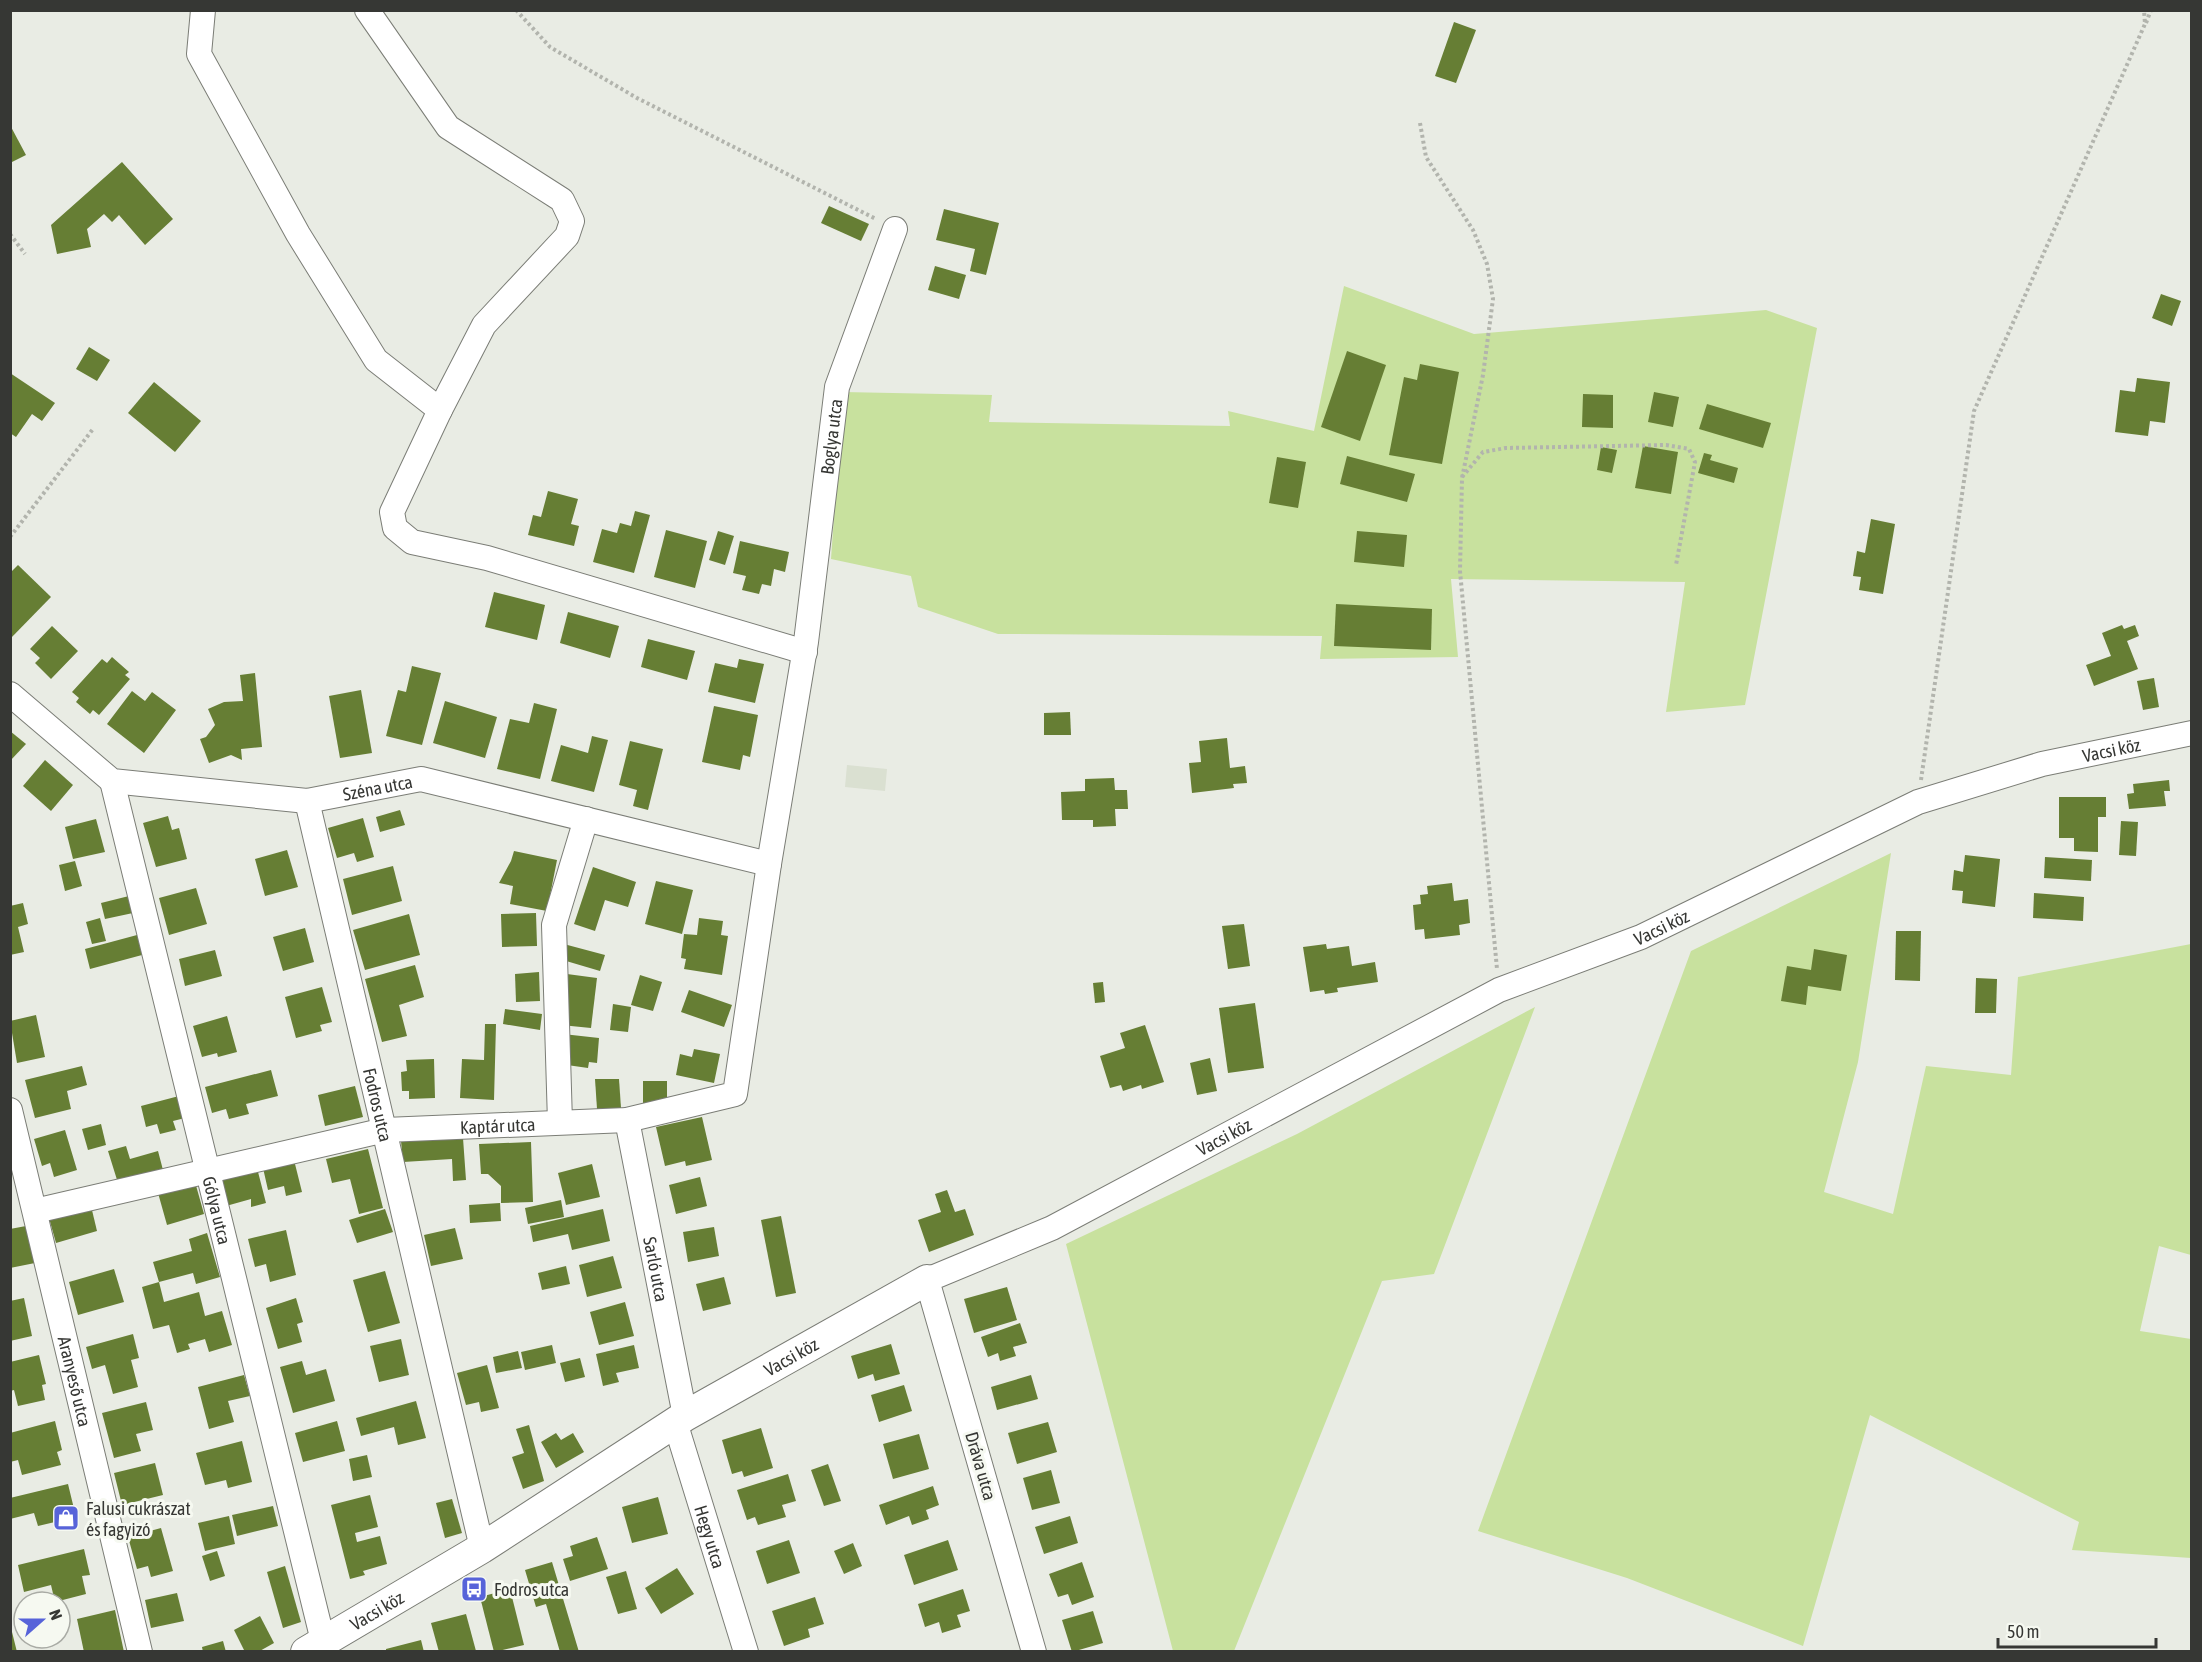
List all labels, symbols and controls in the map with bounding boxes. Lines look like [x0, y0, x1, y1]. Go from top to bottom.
street label: Boglya utca [816, 398, 846, 476]
street label: Vacsi köz [2080, 733, 2143, 766]
street label: Széna utca [341, 770, 414, 804]
street label: Vacsi köz [1631, 905, 1693, 949]
street label: Fodros utca [359, 1066, 397, 1144]
street label: Kaptár utca [460, 1113, 536, 1137]
street label: Vacsi köz [1193, 1113, 1255, 1160]
street label: Gólya utca [199, 1174, 236, 1247]
street label: Sarló utca [640, 1235, 673, 1303]
street label: Vacsi köz [760, 1333, 822, 1380]
street label: Aranyeső utca [54, 1334, 96, 1429]
street label: Dráva utca [961, 1429, 1001, 1503]
place label: Falusi cukrászat és fagyizó [86, 1498, 191, 1540]
street label: Hegy utca [691, 1502, 730, 1571]
shop icon: Falusi cukrászat és fagyizó [51, 1503, 81, 1533]
bus stop icon: Fodros utca [459, 1574, 489, 1604]
place label: Fodros utca [494, 1579, 569, 1600]
street label: Vacsi köz [346, 1586, 408, 1634]
north arrow [12, 1590, 72, 1650]
text: N [46, 1607, 66, 1622]
scale bar [1998, 1611, 2156, 1649]
text: 50 m [2007, 1621, 2039, 1642]

